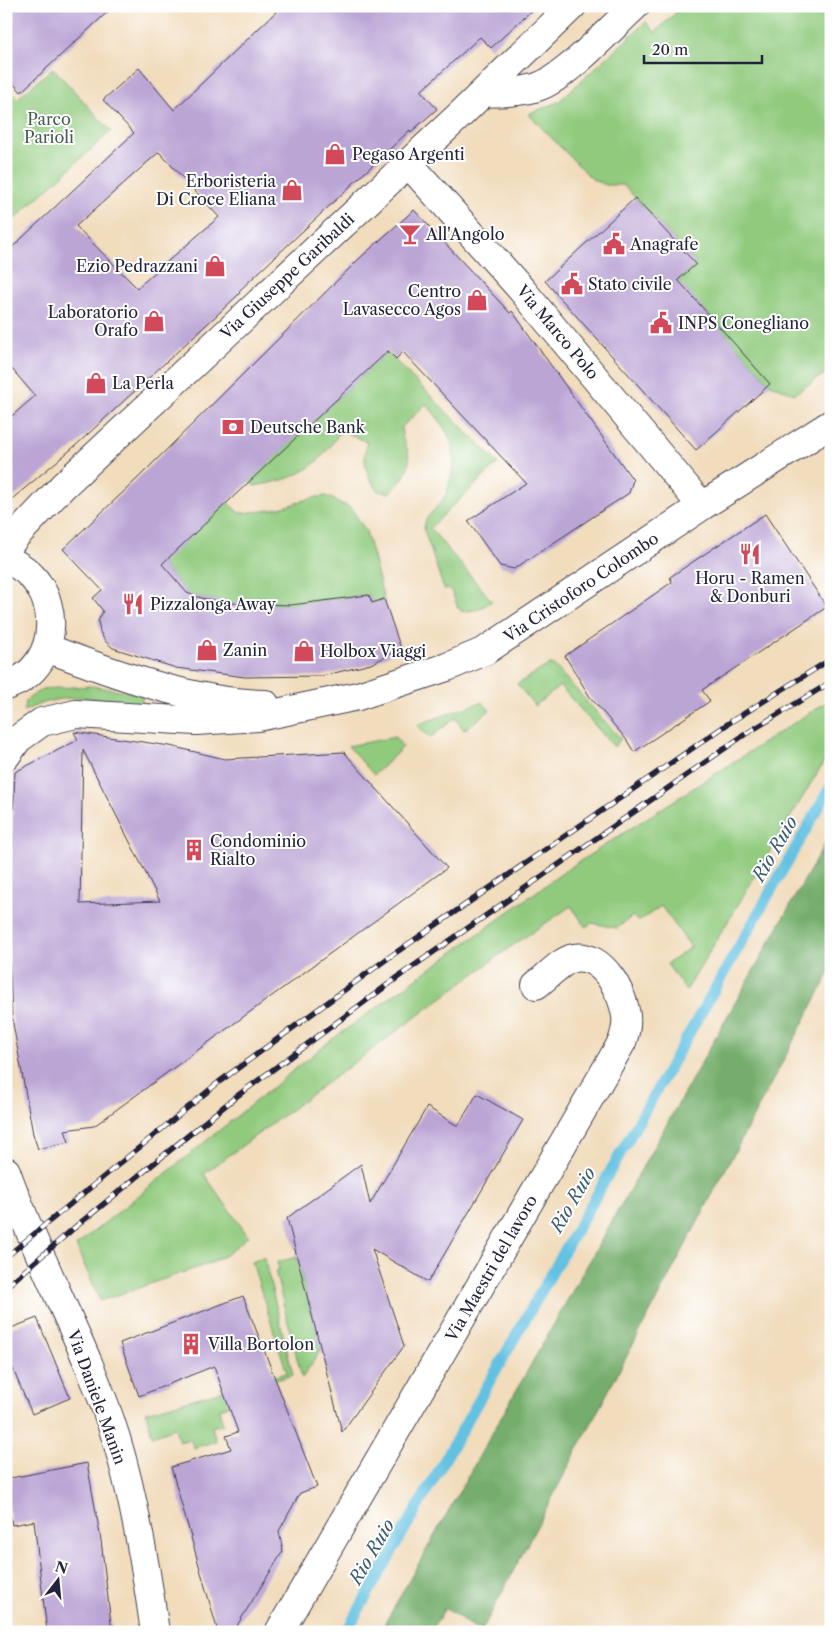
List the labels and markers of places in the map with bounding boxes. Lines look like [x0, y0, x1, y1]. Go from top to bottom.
shop icon: Pegaso Argenti [322, 141, 348, 167]
place label: Pegaso Argenti [352, 144, 465, 164]
place label: Erboristeria Di Croce Eliana [156, 171, 277, 209]
shop icon: Erboristeria Di Croce Eliana [279, 177, 305, 203]
bar icon: All'Angolo [397, 221, 423, 247]
place label: All'Angolo [425, 224, 505, 244]
public building icon: Anagrafe [601, 231, 627, 257]
place label: Anagrafe [629, 234, 698, 254]
shop icon: Ezio Pedrazzani [202, 253, 228, 279]
place label: Ezio Pedrazzani [76, 256, 198, 276]
public building icon: Stato civile [559, 271, 585, 297]
place label: Stato civile [588, 274, 672, 294]
place label: Centro Lavasecco Agos [343, 281, 461, 319]
shop icon: Centro Lavasecco Agos [464, 287, 490, 313]
place label: Laboratorio Orafo [48, 302, 138, 340]
shop icon: Laboratorio Orafo [141, 308, 167, 334]
public building icon: INPS Conegliano [648, 310, 674, 336]
place label: INPS Conegliano [678, 313, 809, 333]
shop icon: La Perla [83, 370, 109, 396]
place label: La Perla [112, 373, 175, 393]
bank icon: Deutsche Bank [220, 414, 246, 440]
place label: Deutsche Bank [250, 417, 366, 437]
restaurant icon: Horu - Ramen & Donburi [737, 541, 763, 567]
place label: Horu - Ramen & Donburi [695, 568, 805, 606]
restaurant icon: Pizzalonga Away [120, 591, 146, 617]
place label: Pizzalonga Away [150, 594, 277, 614]
shop icon: Zanin [194, 637, 220, 663]
shop icon: Holbox Viaggi [291, 638, 317, 664]
place label: Zanin [223, 640, 267, 660]
place label: Holbox Viaggi [320, 641, 426, 661]
place label: Condominio Rialto [210, 831, 306, 869]
building icon: Condominio Rialto [181, 837, 207, 863]
building icon: Villa Bortolon [178, 1331, 204, 1357]
place label: Villa Bortolon [207, 1334, 314, 1354]

